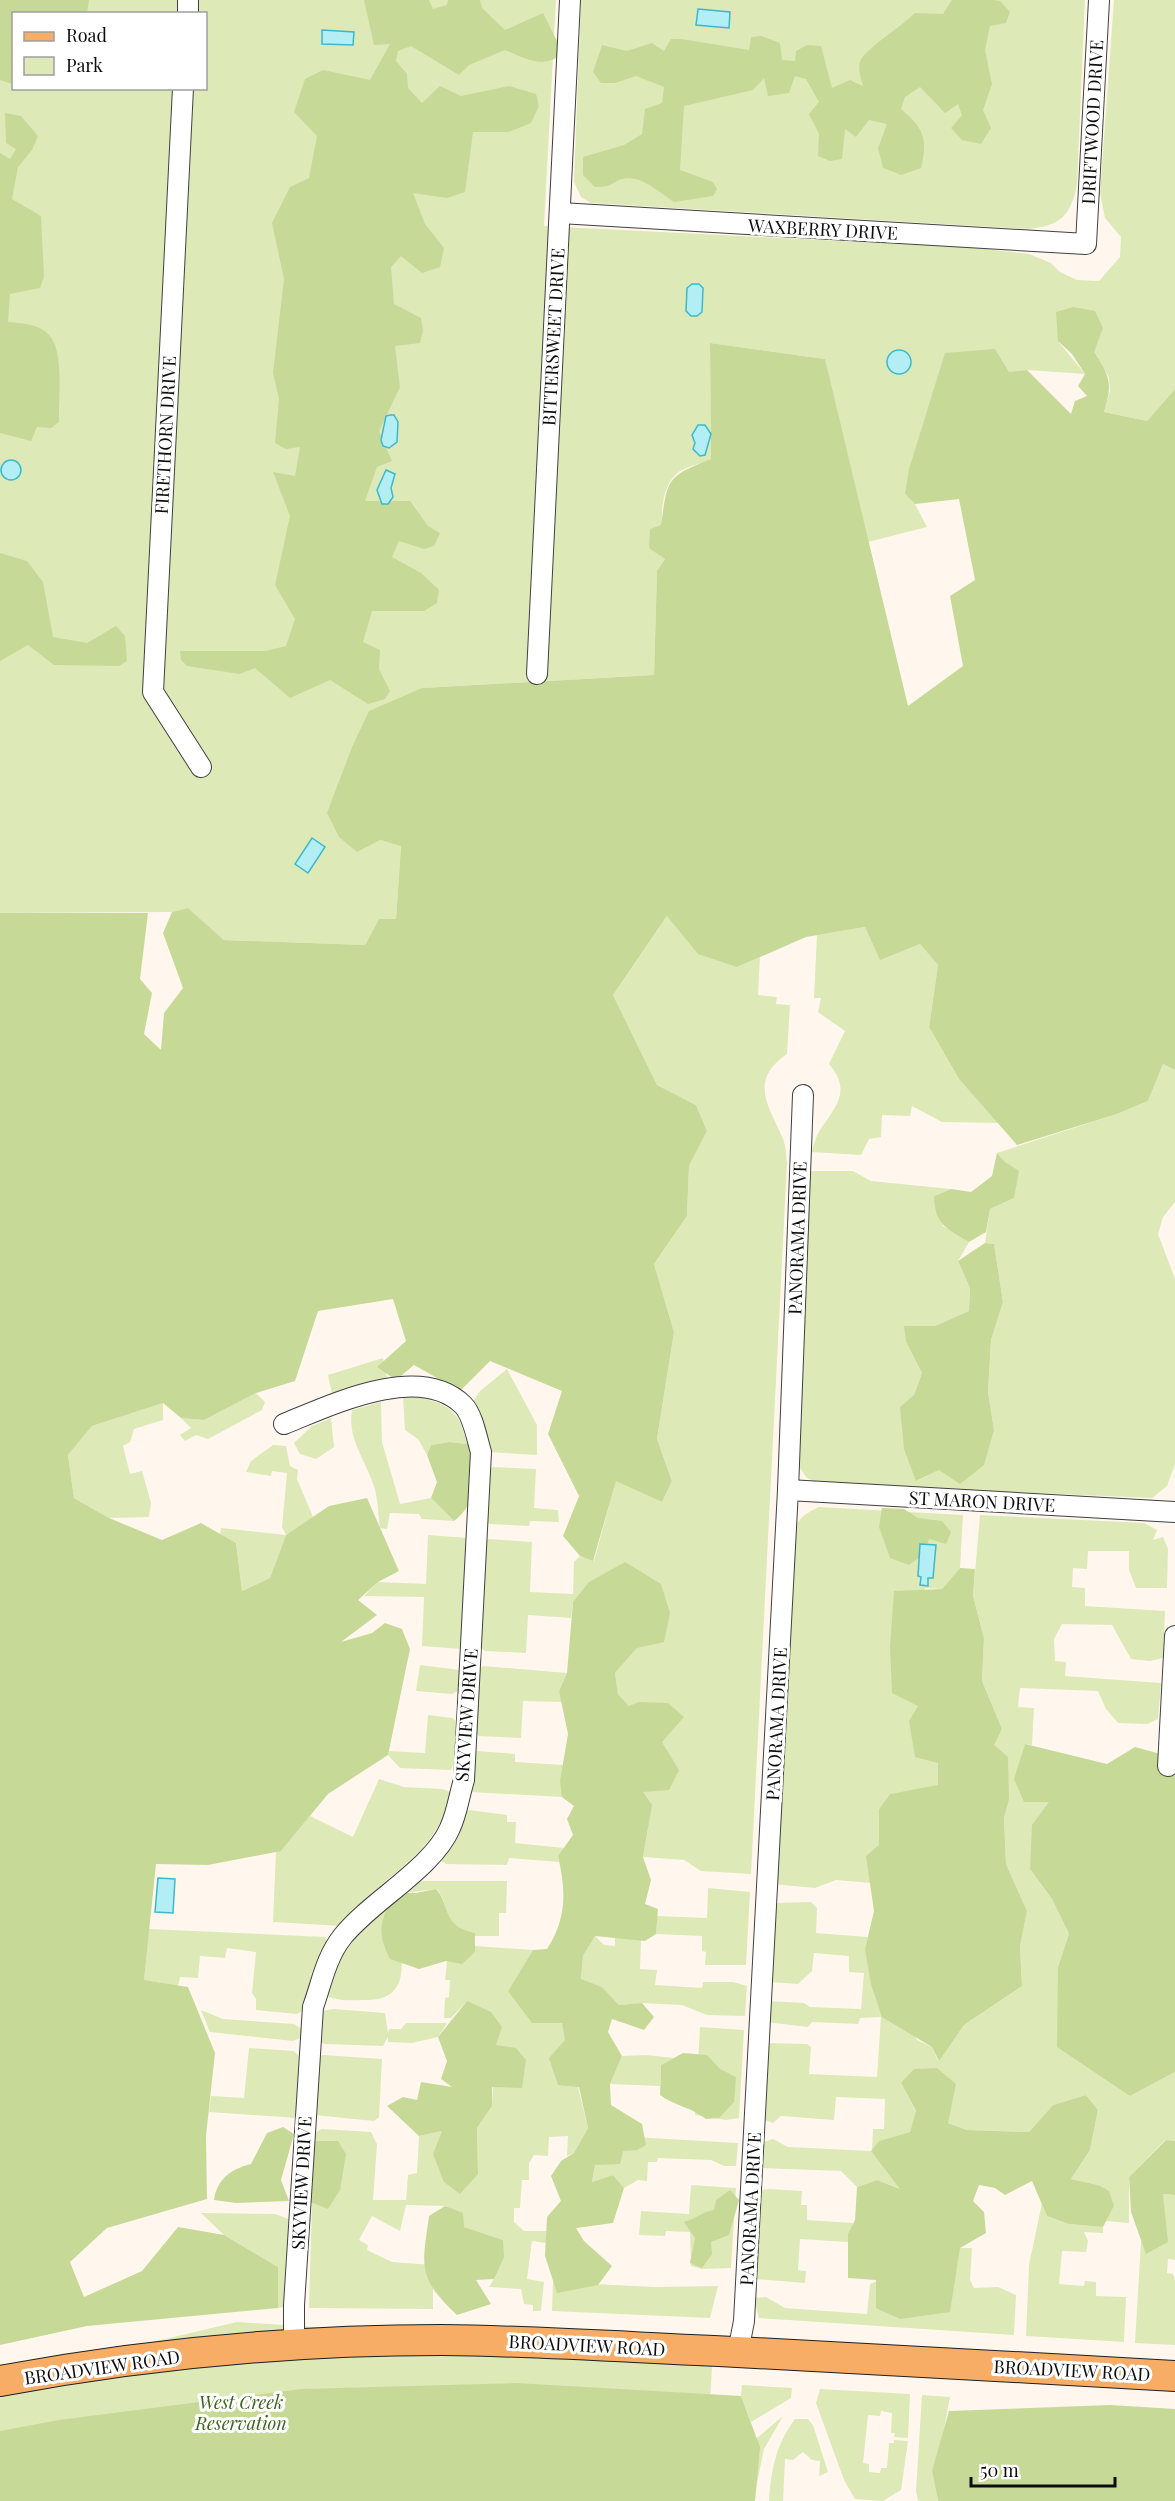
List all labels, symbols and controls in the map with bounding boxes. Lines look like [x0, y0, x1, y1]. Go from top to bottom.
legend [12, 12, 207, 90]
text: Road [66, 23, 107, 47]
street label: DRIFTWOOD DRIVE [1076, 39, 1108, 205]
text: Park [66, 53, 103, 77]
street label: WAXBERRY DRIVE [746, 213, 899, 245]
street label: BITTERSWEET DRIVE [536, 247, 570, 427]
street label: FIRETHORN DRIVE [149, 355, 181, 515]
street label: PANORAMA DRIVE [782, 1161, 812, 1315]
street label: ST MARON DRIVE [908, 1485, 1056, 1517]
street label: SKYVIEW DRIVE [449, 1647, 483, 1783]
street label: PANORAMA DRIVE [760, 1647, 792, 1801]
street label: SKYVIEW DRIVE [286, 2116, 316, 2250]
street label: PANORAMA DRIVE [734, 2132, 766, 2286]
street label: BROADVIEW ROAD [508, 2329, 666, 2361]
street label: BROADVIEW ROAD [23, 2344, 181, 2390]
street label: BROADVIEW ROAD [993, 2354, 1151, 2386]
park label: West Creek Reservation [194, 2390, 287, 2435]
scale bar [971, 2450, 1115, 2488]
text: 50 m [980, 2458, 1019, 2482]

